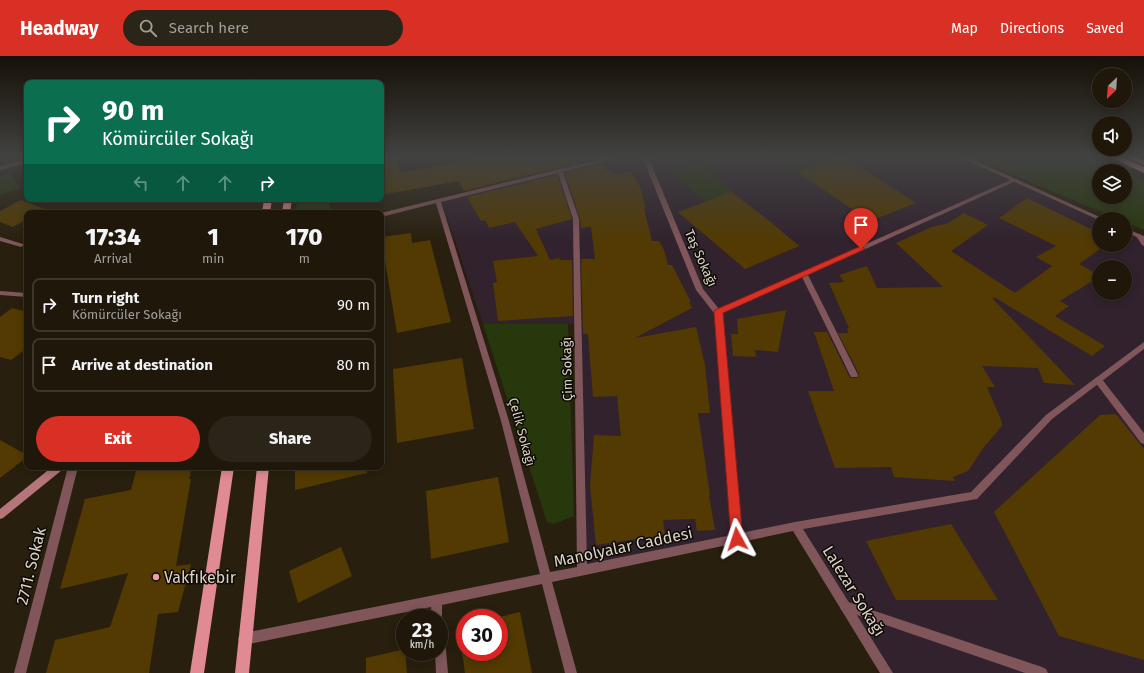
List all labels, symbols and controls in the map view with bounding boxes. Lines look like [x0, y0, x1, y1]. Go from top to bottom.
search box [123, 10, 403, 46]
text: Headway [20, 17, 99, 40]
icon: search [137, 17, 159, 39]
text: Search here [169, 19, 249, 37]
text: Map [951, 20, 978, 37]
text: Directions [1000, 20, 1064, 37]
text: Saved [1086, 20, 1124, 37]
north arrow [1092, 68, 1132, 108]
map controls [1092, 68, 1132, 300]
text: 90 m [102, 94, 164, 127]
icon: right [36, 96, 88, 148]
button: sound [1092, 116, 1132, 156]
text: Kömürcüler Sokağı [102, 128, 254, 150]
button: layers [1092, 164, 1132, 204]
icon: left [130, 172, 152, 194]
icon: ahead [172, 172, 194, 194]
icon: ahead [214, 172, 236, 194]
icon: right [256, 172, 278, 194]
pin [844, 208, 878, 249]
button: + [1092, 212, 1132, 252]
icon: arrive [850, 214, 872, 236]
text: 17:34 [85, 223, 141, 251]
text: 1 [208, 223, 219, 251]
text: 170 [286, 223, 323, 251]
street label: Taş Sokağı [682, 227, 720, 289]
text: Arrival [94, 251, 132, 266]
text: min [202, 251, 224, 266]
text: m [299, 251, 310, 266]
button: − [1092, 260, 1132, 300]
text: Turn right [72, 289, 139, 307]
icon: right [38, 294, 60, 316]
text: 90 m [337, 296, 370, 314]
text: Kömürcüler Sokağı [72, 307, 182, 322]
street label: Çim Sokağı [559, 337, 575, 401]
icon: arrive [38, 354, 60, 376]
text: Arrive at destination [72, 356, 213, 374]
text: 80 m [337, 356, 370, 374]
street label: Çelik Sokağı [506, 396, 538, 468]
button: Exit [36, 416, 200, 462]
button: Share [208, 416, 372, 462]
position arrow [716, 518, 758, 560]
street label: Manolyalar Caddesi [552, 523, 694, 571]
street label: 2711. Sokak [12, 524, 50, 607]
street label: Lalezar Sokağı [819, 542, 889, 640]
place label: Vakfıkebir [164, 568, 237, 587]
marker: Vakfıkebir [151, 572, 161, 582]
speed limit sign: 30 [456, 609, 508, 661]
text: 23 [412, 618, 432, 642]
text: km/h [410, 639, 434, 651]

